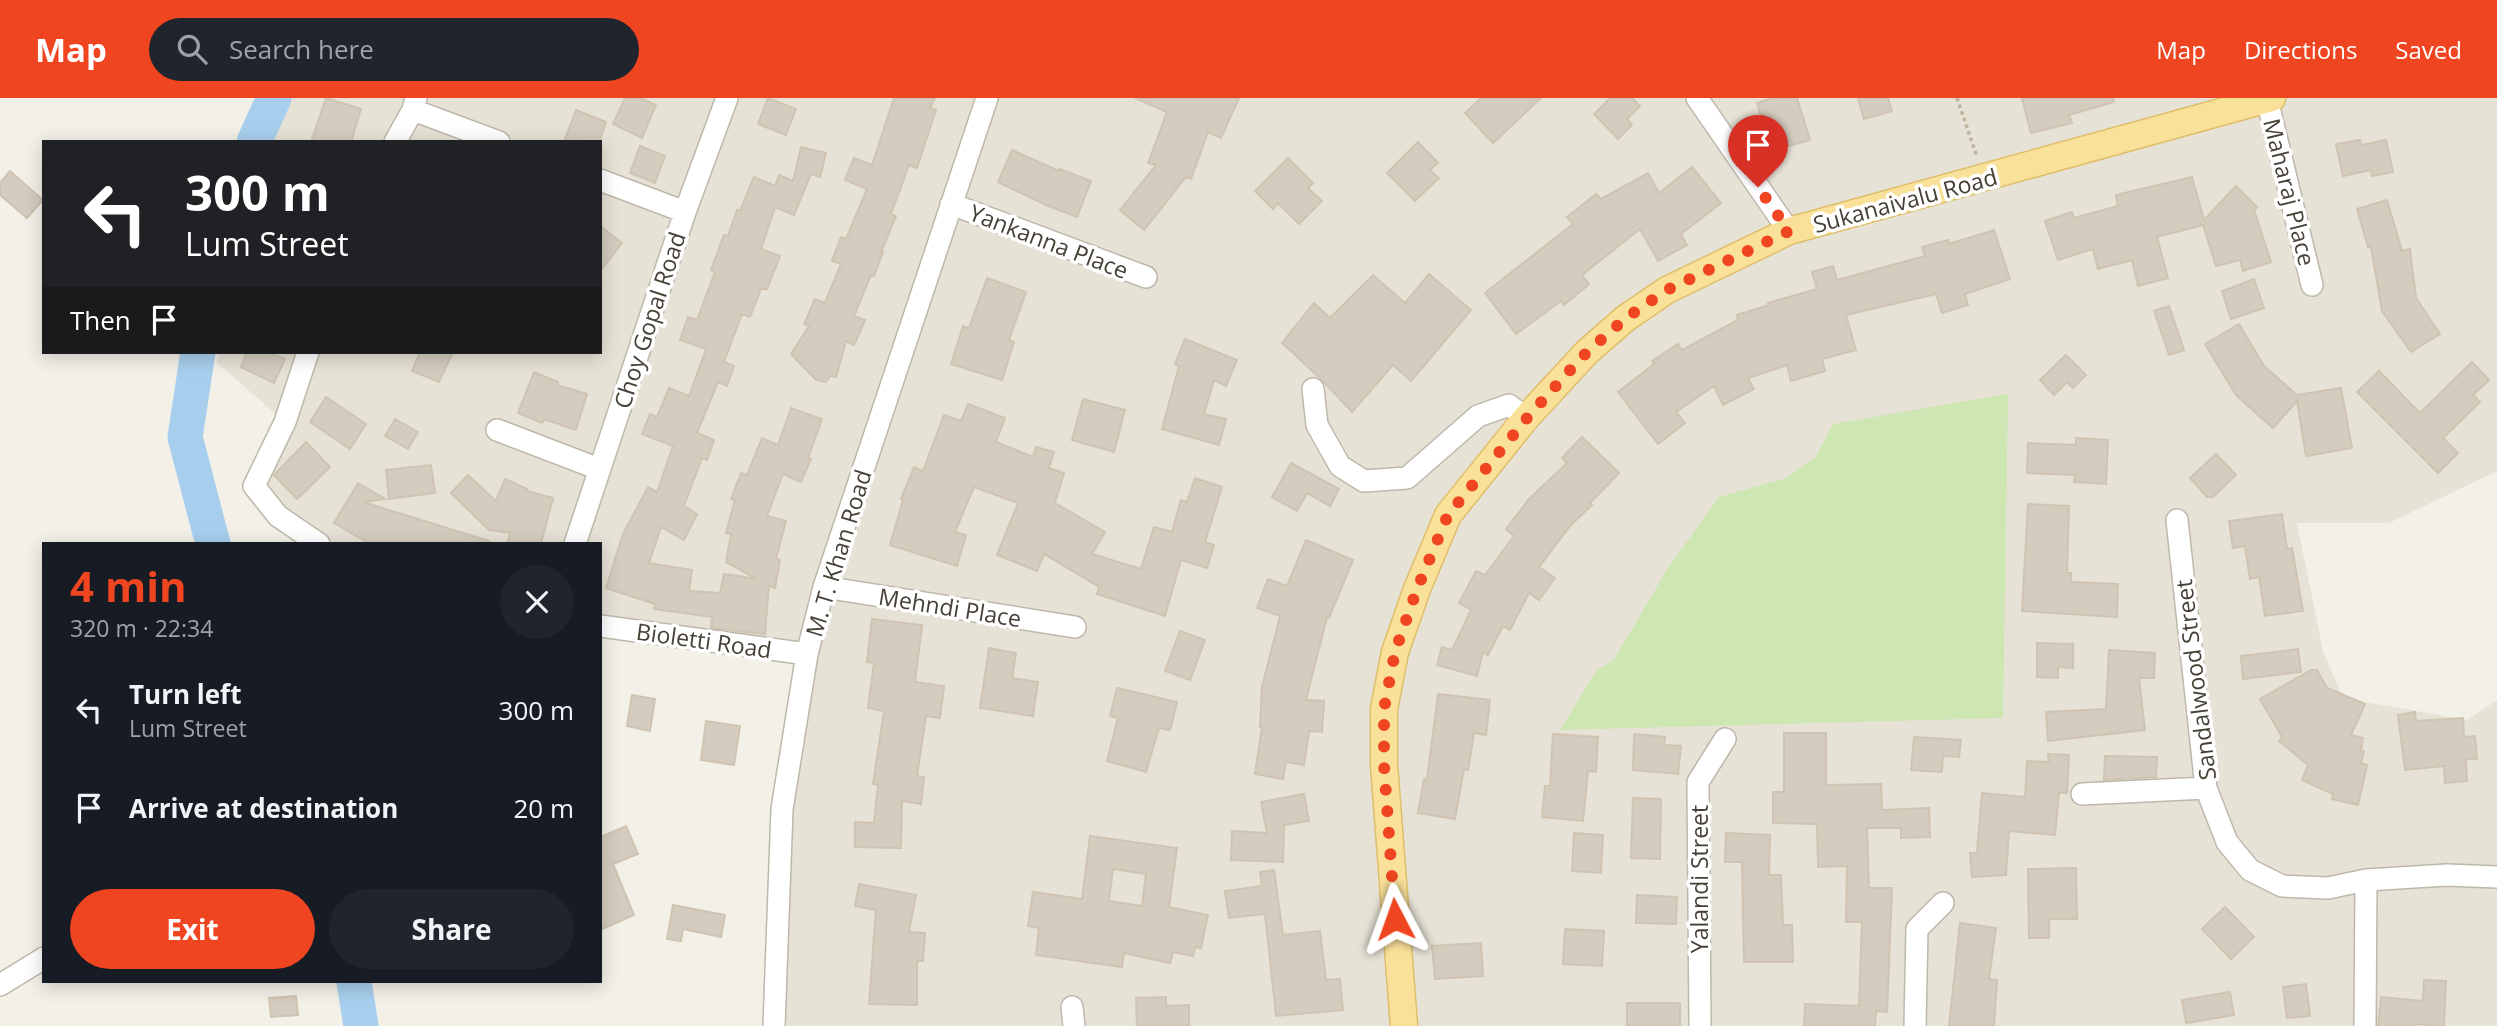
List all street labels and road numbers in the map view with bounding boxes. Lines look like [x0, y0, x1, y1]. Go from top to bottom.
street label: Maharaj Place [2256, 115, 2324, 269]
street label: Sukanaivalu Road [1809, 160, 2001, 240]
street label: Yankanna Place [965, 196, 1133, 286]
street label: Choy Gopal Road [605, 228, 693, 412]
street label: M. T. Khan Road [797, 465, 879, 641]
street label: Sandalwood Street [2167, 578, 2223, 782]
street label: Mehndi Place [876, 580, 1024, 634]
street label: Bioletti Road [634, 615, 774, 665]
street label: Yalandi Street [1683, 805, 1715, 953]

